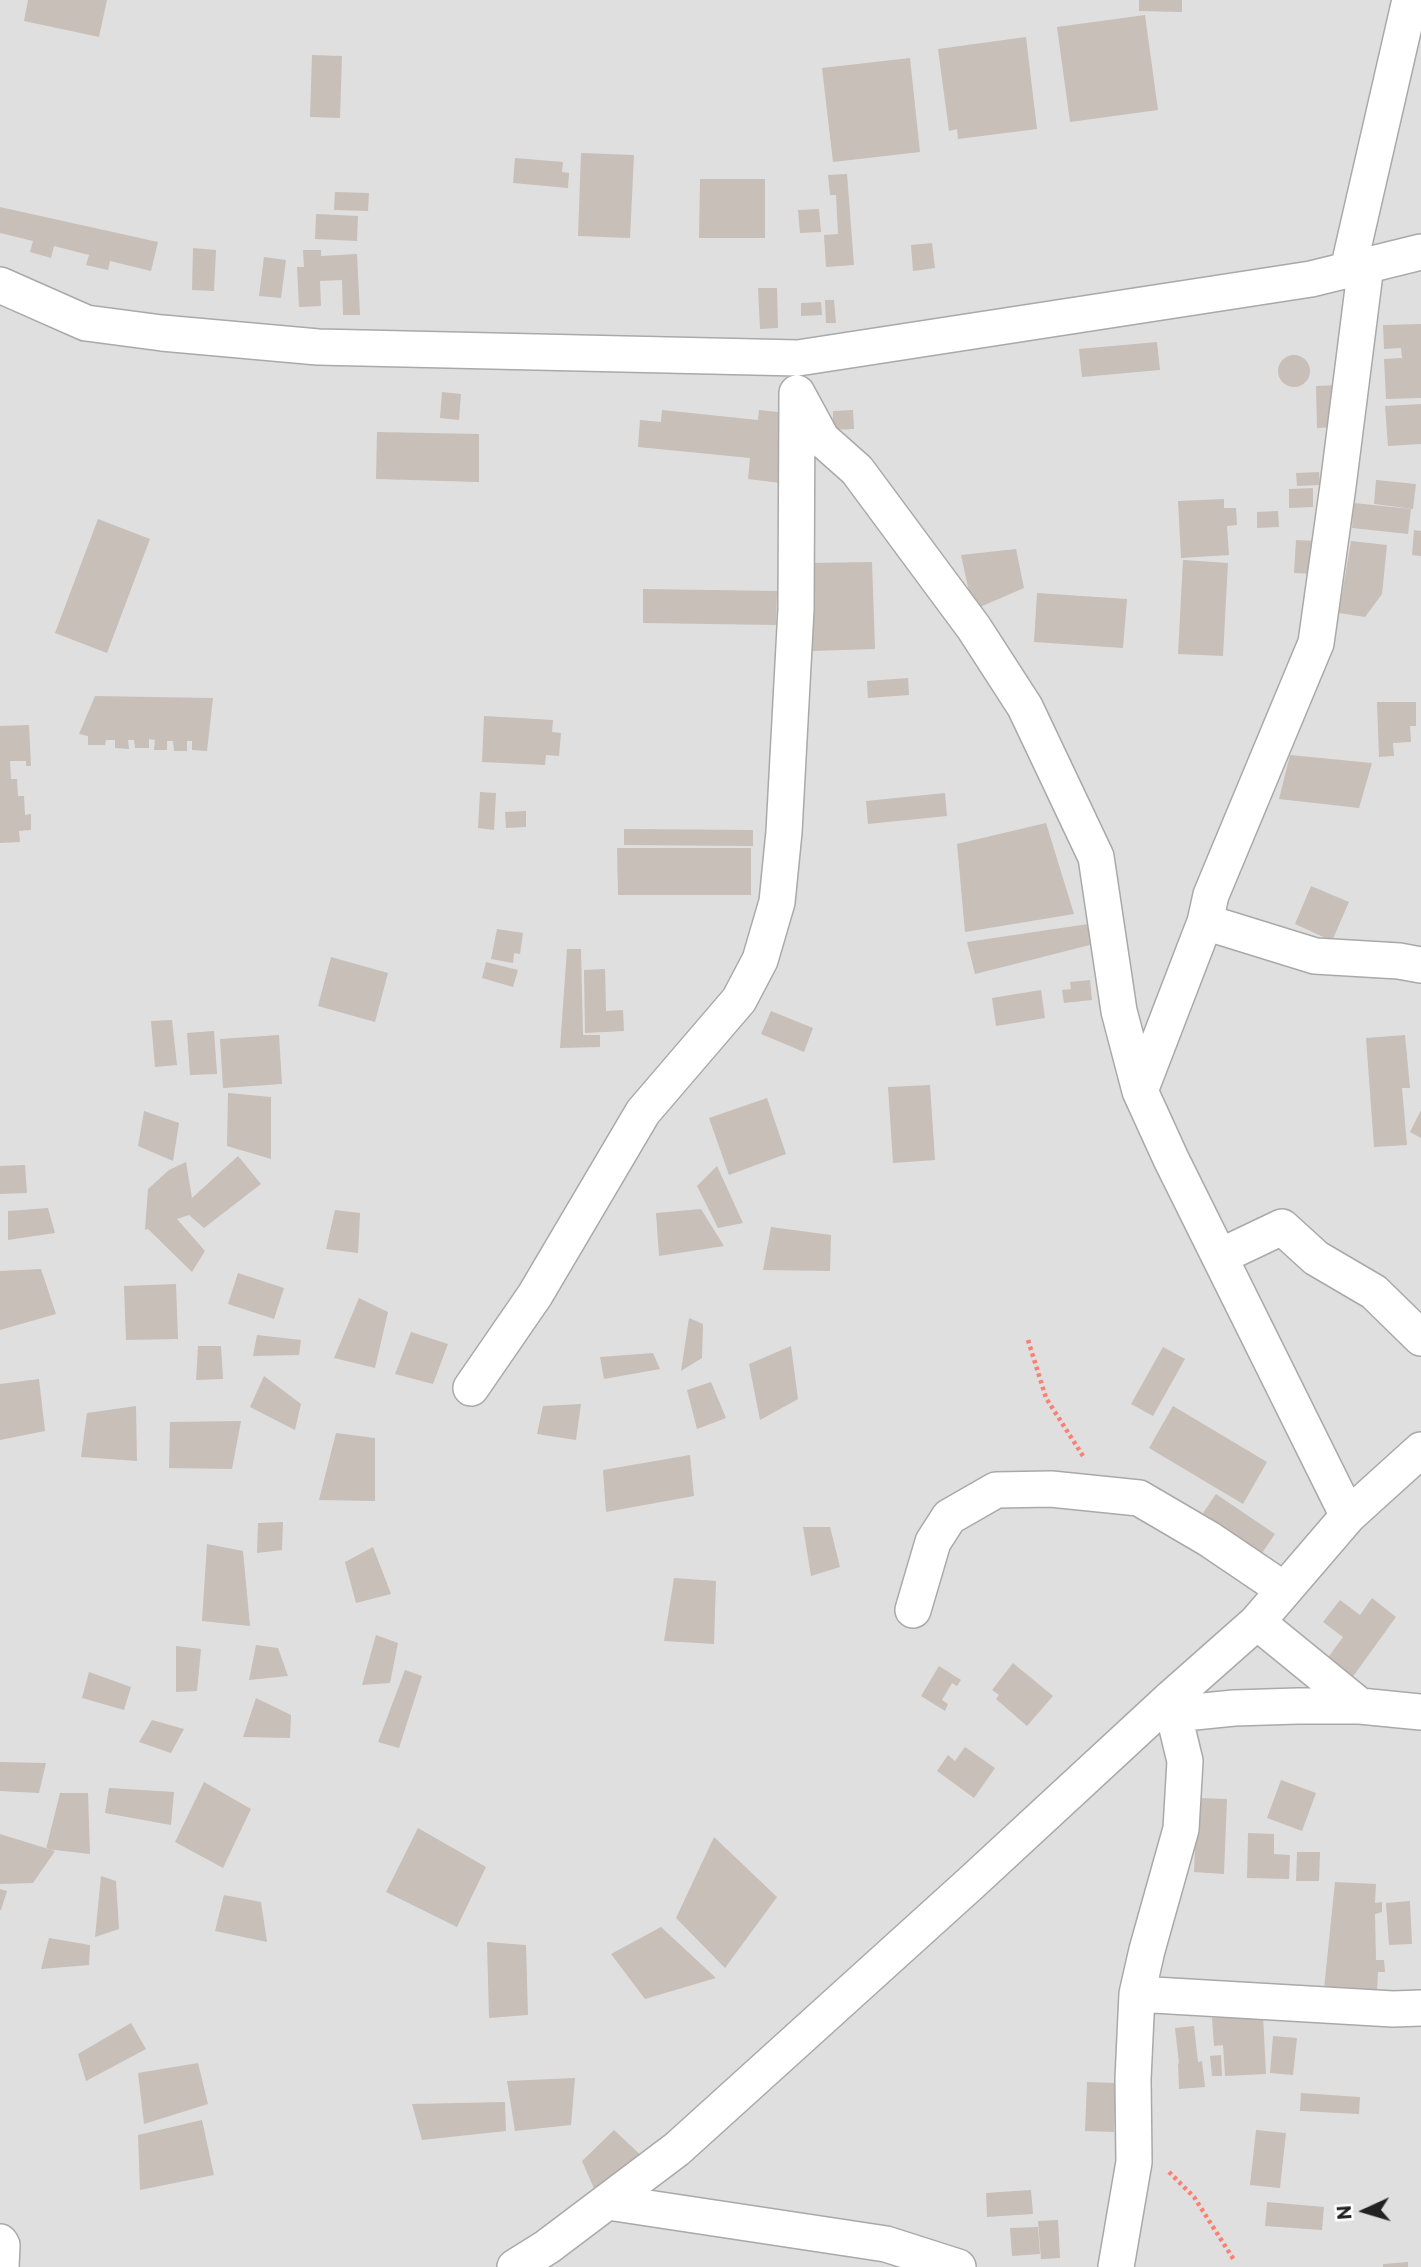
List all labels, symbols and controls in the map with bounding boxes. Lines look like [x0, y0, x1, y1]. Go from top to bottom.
north arrow [1330, 2176, 1400, 2246]
text: N [1332, 2205, 1356, 2220]

